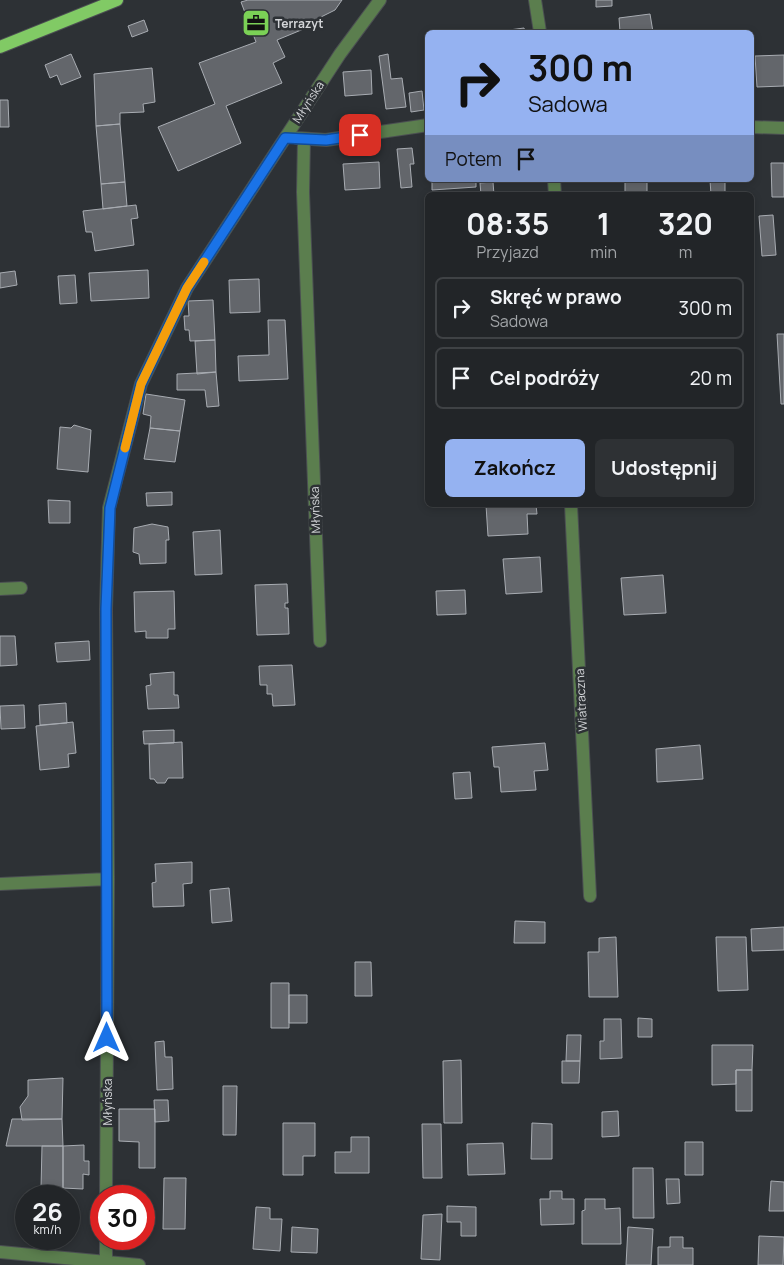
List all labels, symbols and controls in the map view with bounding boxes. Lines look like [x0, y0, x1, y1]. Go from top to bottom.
office icon: Terrazyt [241, 8, 271, 38]
place label: Terrazyt [275, 15, 324, 32]
text: 300 m [528, 44, 633, 92]
icon: right [445, 50, 510, 115]
street label: Młyńska [288, 78, 328, 126]
text: Sadowa [528, 89, 608, 119]
pin [339, 114, 381, 156]
icon: arrive [346, 121, 374, 149]
icon: arrive [512, 145, 540, 173]
text: Potem [445, 146, 502, 172]
text: 08:35 [466, 203, 549, 244]
text: 1 [597, 203, 610, 244]
text: 320 [658, 203, 713, 244]
text: Przyjazd [476, 241, 539, 263]
text: min [590, 241, 617, 263]
text: m [679, 241, 692, 263]
text: Skręć w prawo [490, 284, 622, 310]
icon: right [447, 294, 475, 322]
text: 300 m [678, 295, 732, 321]
text: Sadowa [490, 310, 548, 332]
icon: arrive [447, 364, 475, 392]
text: Cel podróży [490, 365, 599, 391]
text: 20 m [690, 365, 732, 391]
button: Zakończ [445, 439, 585, 497]
button: Udostępnij [595, 439, 734, 497]
street label: Młyńska [306, 486, 324, 534]
street label: Wiatraczna [571, 668, 591, 732]
position arrow [80, 1011, 132, 1063]
street label: Młyńska [99, 1079, 116, 1125]
speed limit sign: 30 [90, 1185, 155, 1250]
text: 26 [32, 1194, 63, 1229]
text: km/h [34, 1221, 61, 1238]

